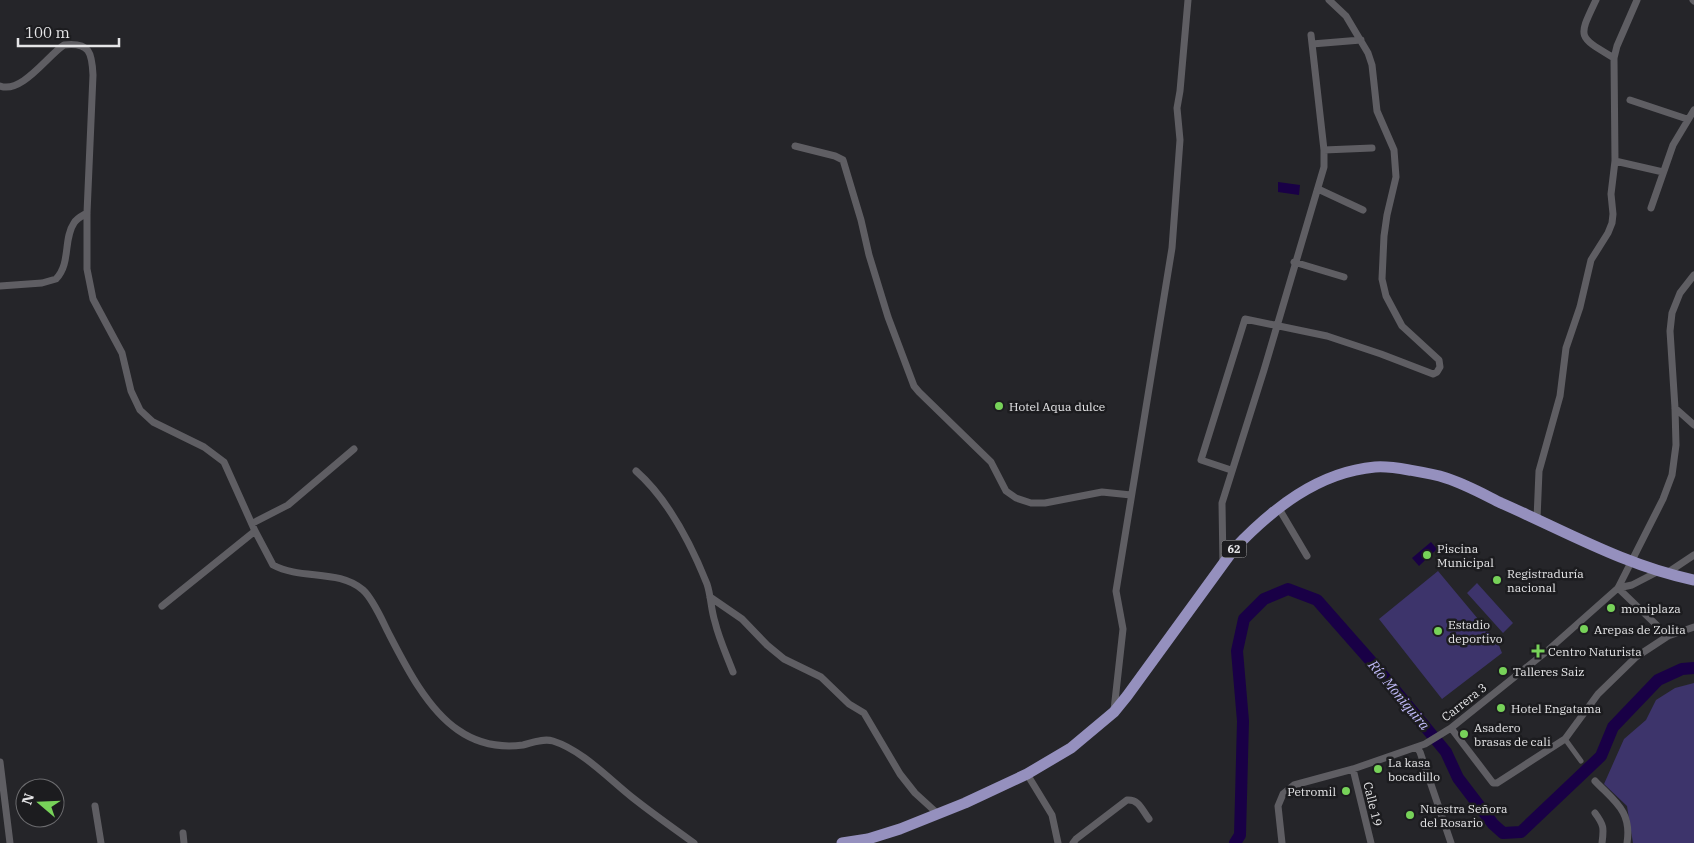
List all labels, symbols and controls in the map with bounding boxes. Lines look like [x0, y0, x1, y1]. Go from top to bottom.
scale bar [18, 15, 119, 47]
text: 100 m [25, 23, 70, 42]
place label: Hotel Aqua dulce [1009, 399, 1105, 414]
marker: Hotel Aqua dulce [993, 400, 1005, 412]
road number: 62 [1222, 540, 1246, 558]
place label: Piscina Municipal [1437, 541, 1494, 570]
marker: Piscina Municipal [1421, 549, 1433, 561]
place label: Registraduría nacional [1507, 566, 1584, 595]
marker: Registraduría nacional [1491, 574, 1503, 586]
place label: moniplaza [1621, 601, 1681, 616]
marker: moniplaza [1605, 602, 1617, 614]
place label: Estadio deportivo [1448, 617, 1503, 646]
place label: Arepas de Zolita [1594, 622, 1686, 637]
marker: Arepas de Zolita [1578, 623, 1590, 635]
marker: Estadio deportivo [1432, 625, 1444, 637]
place label: Centro Naturista [1548, 644, 1642, 659]
marker: Centro Naturista [1532, 645, 1544, 657]
water label: Río Moniquira [1364, 656, 1434, 734]
place label: Talleres Saiz [1513, 664, 1584, 679]
marker: Talleres Saiz [1497, 665, 1509, 677]
street label: Carrera 3 [1438, 680, 1490, 724]
place label: Hotel Engatama [1511, 701, 1602, 716]
marker: Hotel Engatama [1495, 702, 1507, 714]
place label: Asadero brasas de cali [1474, 720, 1551, 749]
marker: Asadero brasas de cali [1458, 728, 1470, 740]
place label: La kasa bocadillo [1388, 755, 1440, 784]
marker: La kasa bocadillo [1372, 763, 1384, 775]
north arrow [15, 778, 65, 828]
street label: Calle 19 [1360, 780, 1386, 828]
place label: Petromil [1287, 784, 1336, 799]
marker: Petromil [1340, 785, 1352, 797]
text: N [17, 791, 38, 807]
place label: Nuestra Señora del Rosario [1420, 801, 1508, 830]
marker: Nuestra Señora del Rosario [1404, 809, 1416, 821]

